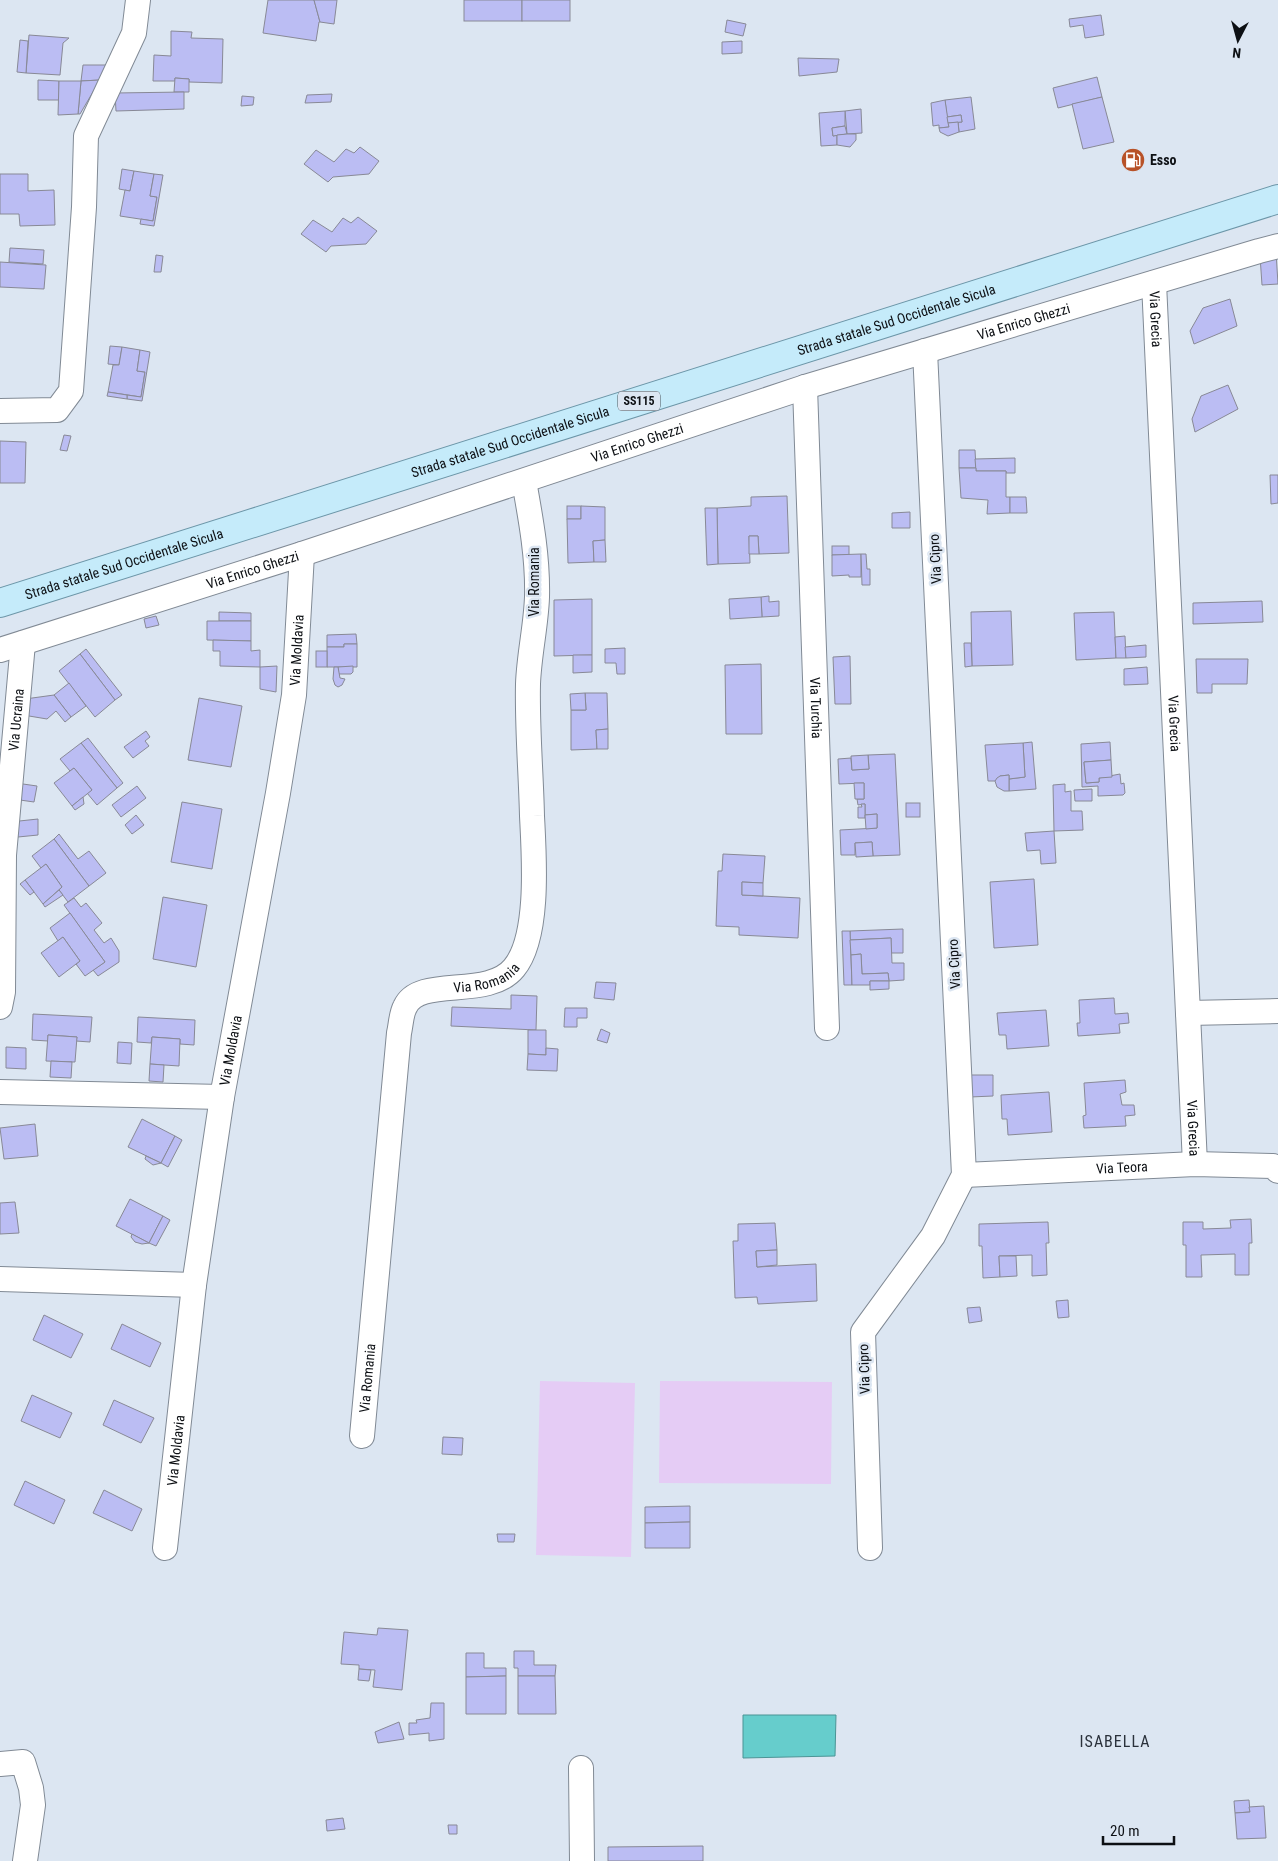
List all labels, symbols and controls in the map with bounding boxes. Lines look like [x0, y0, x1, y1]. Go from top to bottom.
north arrow [1213, 15, 1263, 65]
text: N [1232, 45, 1242, 61]
fuel station icon: Esso [1120, 147, 1146, 173]
place label: Esso [1150, 152, 1177, 168]
street label: Strada statale Sud Occidentale Sicula [795, 281, 997, 358]
street label: Via Grecia [1146, 290, 1165, 348]
street label: Via Enrico Ghezzi [975, 300, 1072, 343]
road number: SS115 [618, 392, 660, 411]
street label: Strada statale Sud Occidentale Sicula [409, 403, 611, 481]
street label: Via Enrico Ghezzi [589, 420, 685, 465]
street label: Strada statale Sud Occidentale Sicula [23, 525, 225, 603]
street label: Via Cipro [926, 534, 944, 584]
street label: Via Romania [526, 547, 542, 617]
street label: Via Enrico Ghezzi [204, 548, 301, 592]
street label: Via Moldavia [287, 614, 307, 686]
street label: Via Turchia [807, 677, 825, 739]
street label: Via Ucraina [5, 688, 27, 752]
street label: Via Grecia [1165, 695, 1184, 752]
street label: Via Cipro [945, 939, 963, 989]
street label: Via Romania [453, 960, 523, 996]
street label: Via Moldavia [216, 1014, 245, 1087]
street label: Via Grecia [1184, 1100, 1203, 1157]
street label: Via Teora [1096, 1158, 1148, 1177]
street label: Via Romania [356, 1343, 378, 1414]
street label: Via Cipro [855, 1344, 873, 1394]
street label: Via Moldavia [164, 1414, 188, 1487]
district label: ISABELLA [1080, 1732, 1150, 1751]
scale bar [1103, 1814, 1174, 1846]
text: 20 m [1110, 1822, 1140, 1840]

